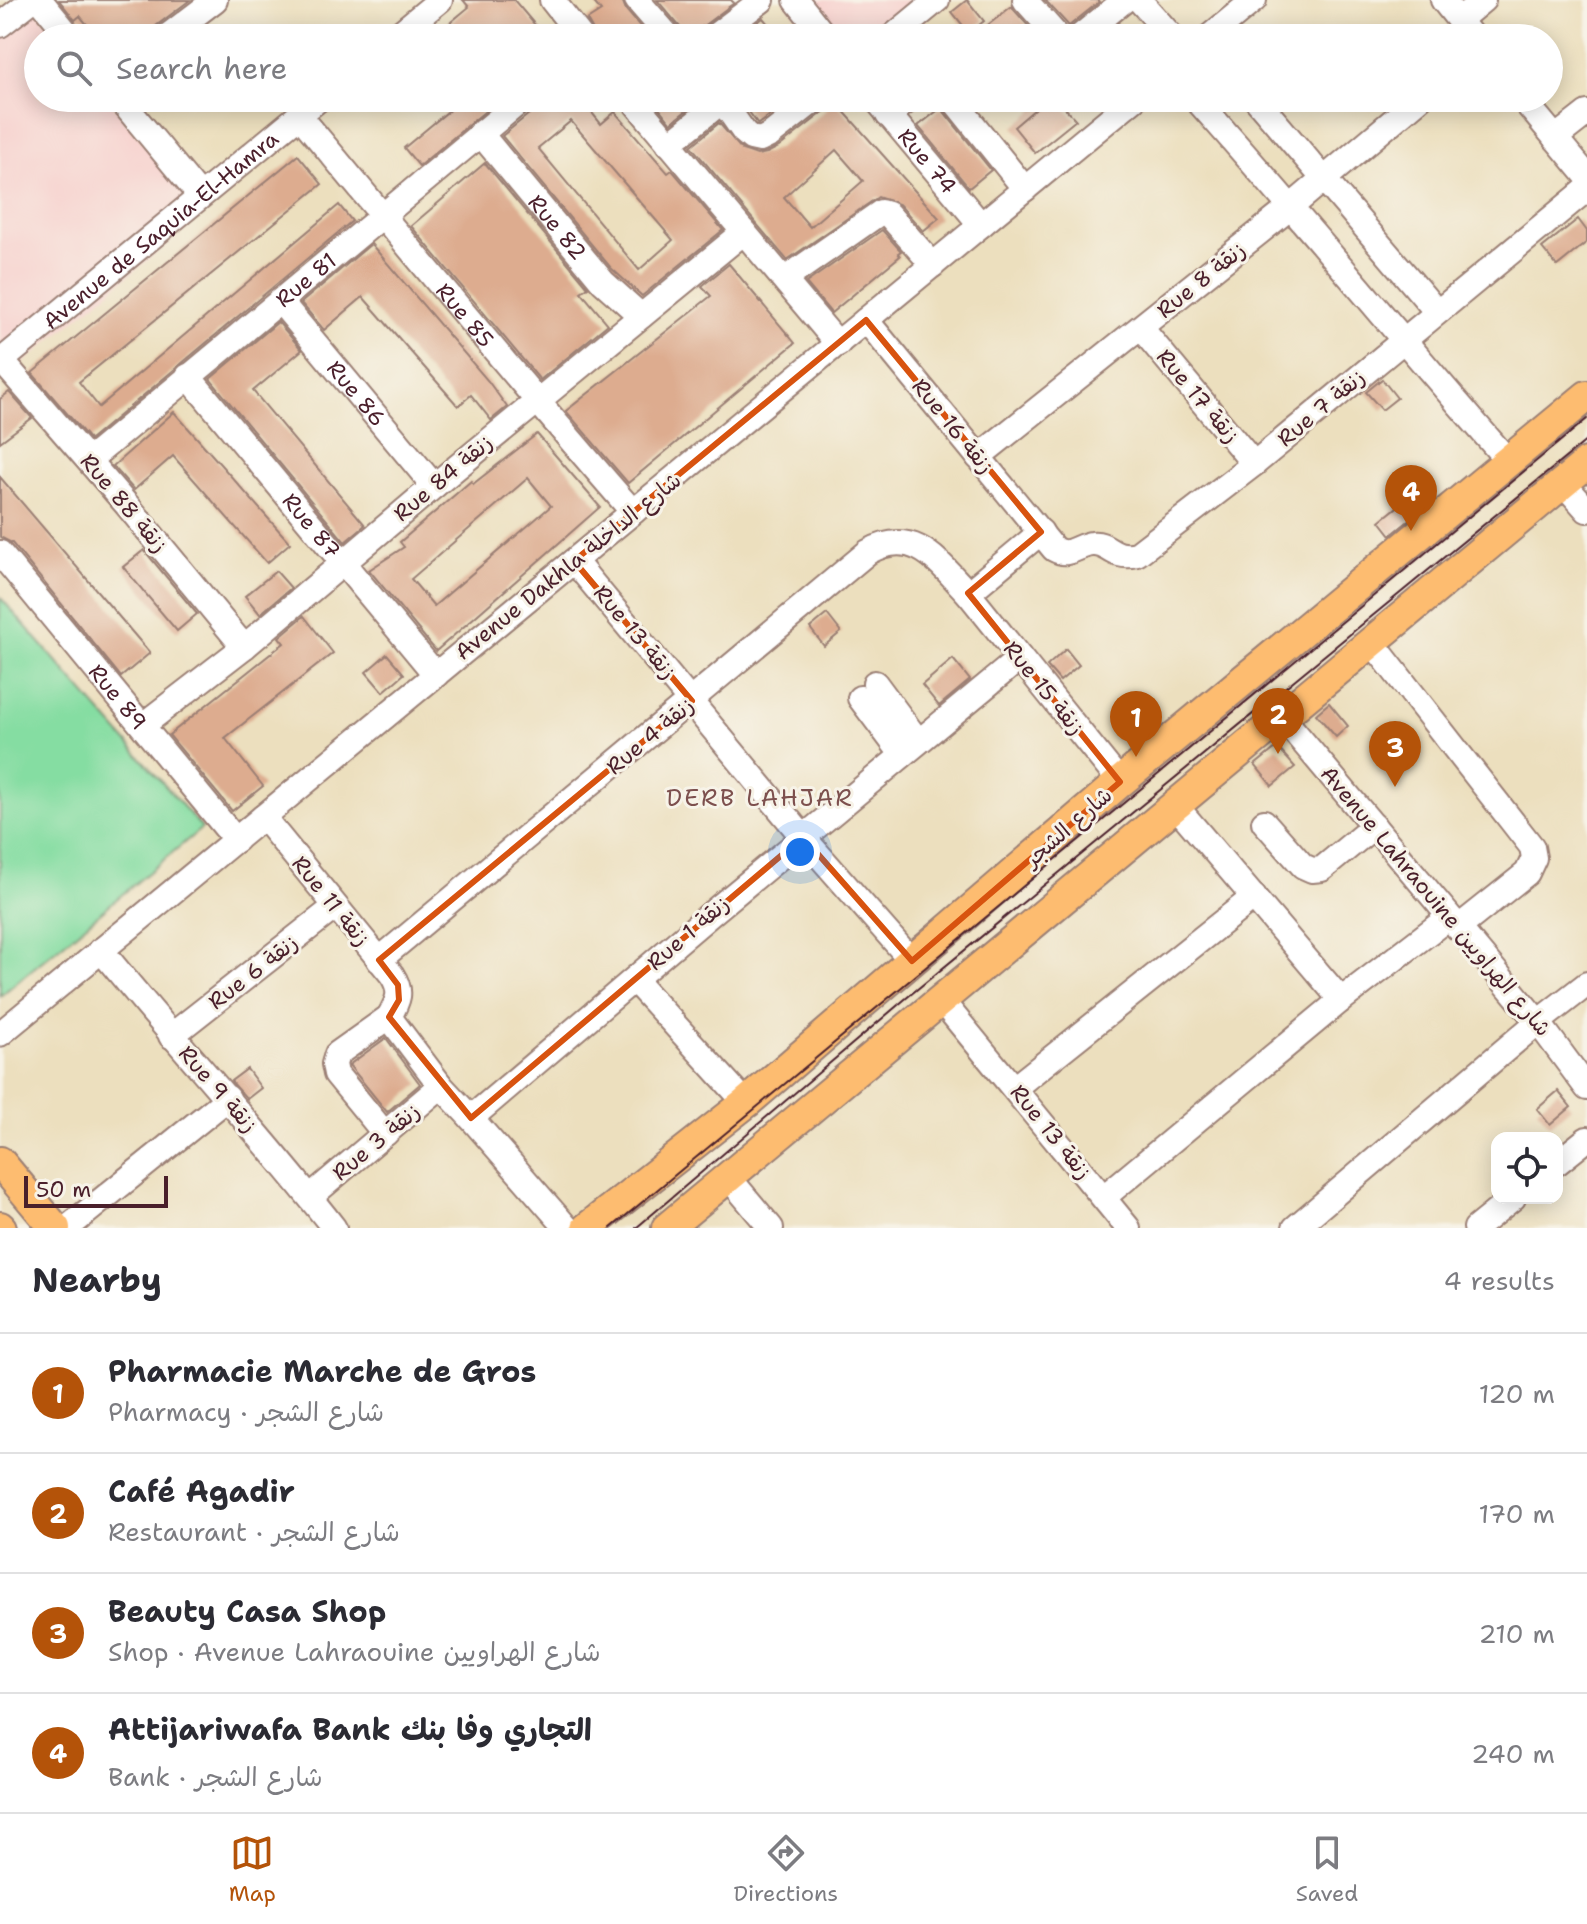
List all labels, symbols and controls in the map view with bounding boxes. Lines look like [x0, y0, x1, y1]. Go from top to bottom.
search box [24, 24, 1563, 112]
icon: search [52, 46, 96, 90]
text: Search here [116, 48, 287, 89]
street label: Rue 74 [892, 122, 963, 200]
street label: Avenue de Saquia-El-Hamra [37, 124, 285, 335]
street label: Rue 82 [522, 188, 593, 266]
street label: Rue 8 زنقة [1151, 235, 1251, 325]
street label: Rue 81 [269, 246, 342, 313]
street label: Rue 85 [430, 277, 501, 353]
street label: Rue 17 زنقة [1150, 343, 1246, 449]
street label: Rue 86 [321, 354, 393, 432]
street label: Rue 7 زنقة [1271, 363, 1371, 453]
street label: Rue 16 زنقة [906, 372, 1000, 480]
street label: Rue 84 زنقة [387, 428, 499, 528]
street label: Rue 88 زنقة [74, 447, 174, 559]
pin: 4 [1385, 465, 1437, 531]
street label: Avenue Dakhla شارع الداخلة [449, 466, 688, 667]
street label: Rue 87 [276, 487, 347, 564]
street label: Rue 13 زنقة [587, 579, 683, 685]
street label: Rue 15 زنقة [997, 635, 1091, 741]
street label: Rue 89 [83, 658, 154, 736]
pin: 2 [1252, 688, 1304, 754]
street label: Rue 4 زنقة [600, 691, 700, 781]
pin: 1 [1110, 691, 1162, 757]
pin: 3 [1369, 721, 1421, 787]
street label: Avenue Lahraouine شارع الهراويين [1313, 760, 1558, 1043]
street label: شارع الشجر [1016, 781, 1119, 875]
district label: DERB LAHJAR [666, 782, 854, 814]
your location [780, 832, 820, 872]
street label: Rue 11 زنقة [286, 850, 376, 952]
street label: Rue 1 زنقة [641, 889, 735, 977]
street label: Rue 6 زنقة [202, 928, 304, 1016]
street label: Rue 9 زنقة [172, 1039, 264, 1139]
street label: Rue 13 زنقة [1004, 1078, 1098, 1186]
street label: Rue 3 زنقة [326, 1097, 426, 1187]
map controls [1491, 1132, 1563, 1204]
button: locate [1491, 1132, 1563, 1204]
scale bar [24, 1172, 168, 1208]
text: 50 m [36, 1175, 91, 1204]
text: Nearby [32, 1257, 162, 1303]
text: 4 results [1443, 1263, 1555, 1298]
text: Pharmacie Marche de Gros [108, 1351, 536, 1392]
text: 1 [52, 1376, 64, 1411]
text: 120 m [1479, 1376, 1555, 1411]
text: Pharmacy · شارع الشجر [108, 1394, 384, 1429]
text: Café Agadir [108, 1471, 295, 1512]
text: 2 [49, 1496, 67, 1531]
text: 170 m [1478, 1496, 1555, 1531]
text: Restaurant · شارع الشجر [108, 1514, 400, 1549]
text: Beauty Casa Shop [108, 1591, 386, 1632]
text: 3 [49, 1616, 67, 1651]
text: 210 m [1478, 1616, 1555, 1651]
text: Shop · Avenue Lahraouine شارع الهراويين [108, 1634, 601, 1669]
text: Attijariwafa Bank التجاري وفا بنك [108, 1709, 592, 1750]
text: 4 [49, 1736, 67, 1771]
text: 240 m [1471, 1736, 1555, 1771]
text: Bank · شارع الشجر [108, 1759, 323, 1794]
tab: Map [229, 1831, 276, 1908]
tab: Directions [733, 1831, 838, 1908]
tab: Saved [1296, 1831, 1358, 1908]

